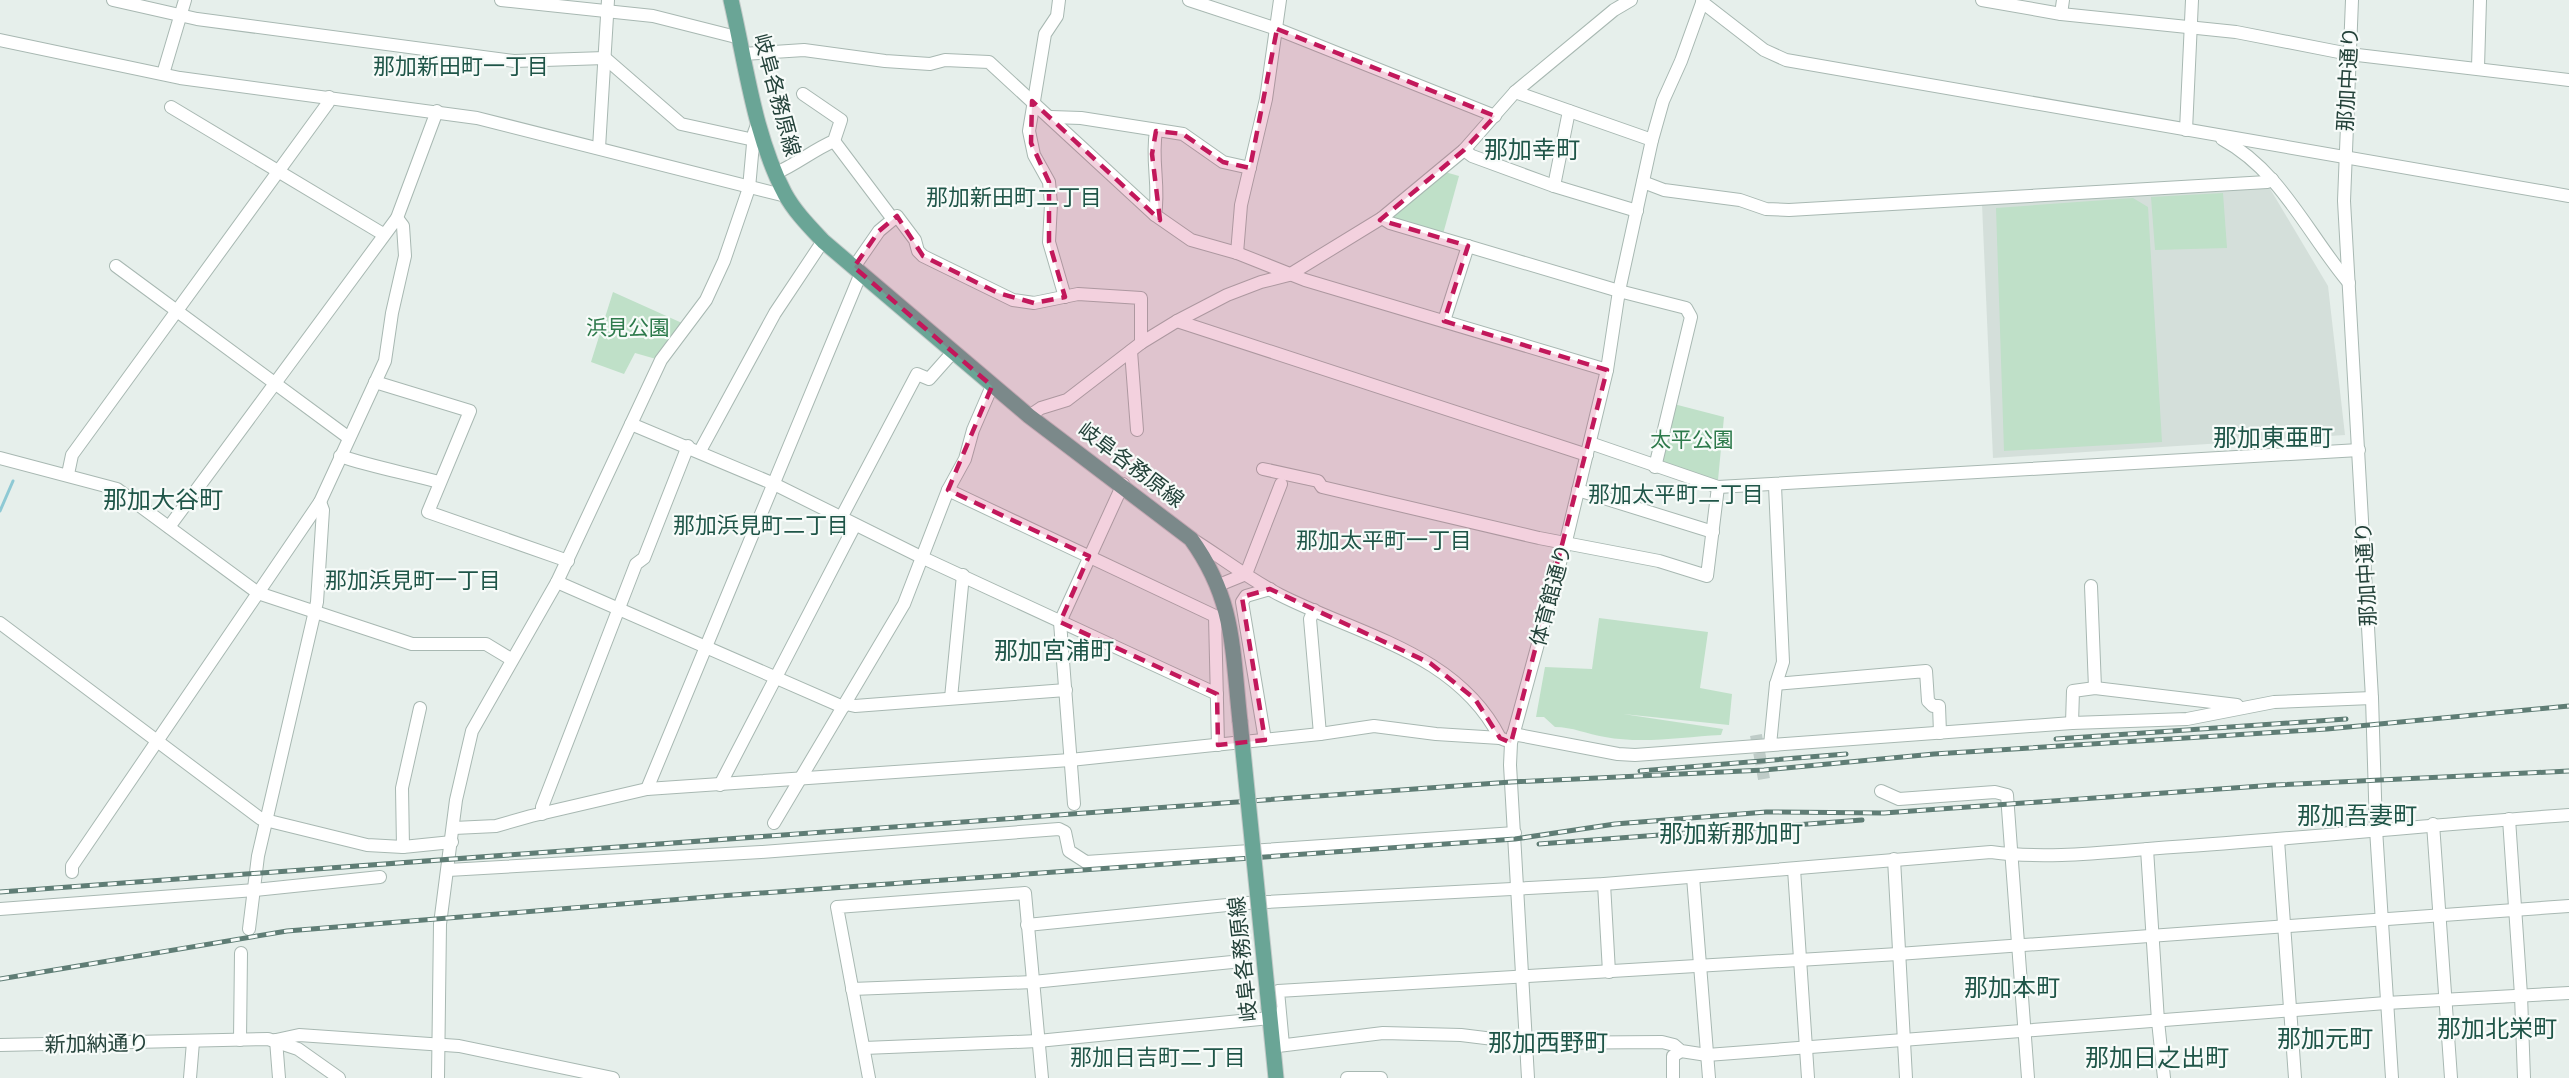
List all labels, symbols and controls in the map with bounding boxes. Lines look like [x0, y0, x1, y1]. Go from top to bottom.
street label: 那加中通り [2331, 26, 2362, 132]
street label: 岐阜各務原線 [750, 31, 807, 159]
district label: 那加新田町一丁目 [373, 52, 549, 79]
district label: 那加幸町 [1484, 134, 1580, 163]
district label: 那加新田町二丁目 [926, 183, 1102, 210]
park label: 浜見公園 [586, 314, 670, 339]
street label: 岐阜各務原線 [1074, 416, 1190, 512]
district label: 那加東亜町 [2213, 422, 2333, 451]
park label: 太平公園 [1650, 426, 1734, 451]
district label: 那加太平町二丁目 [1588, 480, 1764, 507]
district label: 那加大谷町 [103, 484, 223, 513]
district label: 那加浜見町二丁目 [673, 511, 849, 538]
street label: 那加中通り [2349, 521, 2380, 627]
district label: 那加太平町一丁目 [1296, 526, 1472, 553]
street label: 体育館通り [1524, 541, 1575, 649]
district label: 那加浜見町一丁目 [325, 566, 501, 593]
district label: 那加宮浦町 [994, 635, 1114, 664]
district label: 那加吾妻町 [2297, 800, 2417, 829]
district label: 那加新那加町 [1659, 818, 1803, 847]
street label: 岐阜各務原線 [1222, 895, 1261, 1023]
district label: 那加本町 [1964, 972, 2060, 1001]
district label: 那加北栄町 [2437, 1013, 2557, 1042]
district label: 那加元町 [2277, 1023, 2373, 1052]
district label: 那加西野町 [1488, 1027, 1608, 1056]
street label: 新加納通り [44, 1029, 150, 1056]
district label: 那加日之出町 [2085, 1042, 2229, 1071]
district label: 那加日吉町二丁目 [1070, 1043, 1246, 1070]

